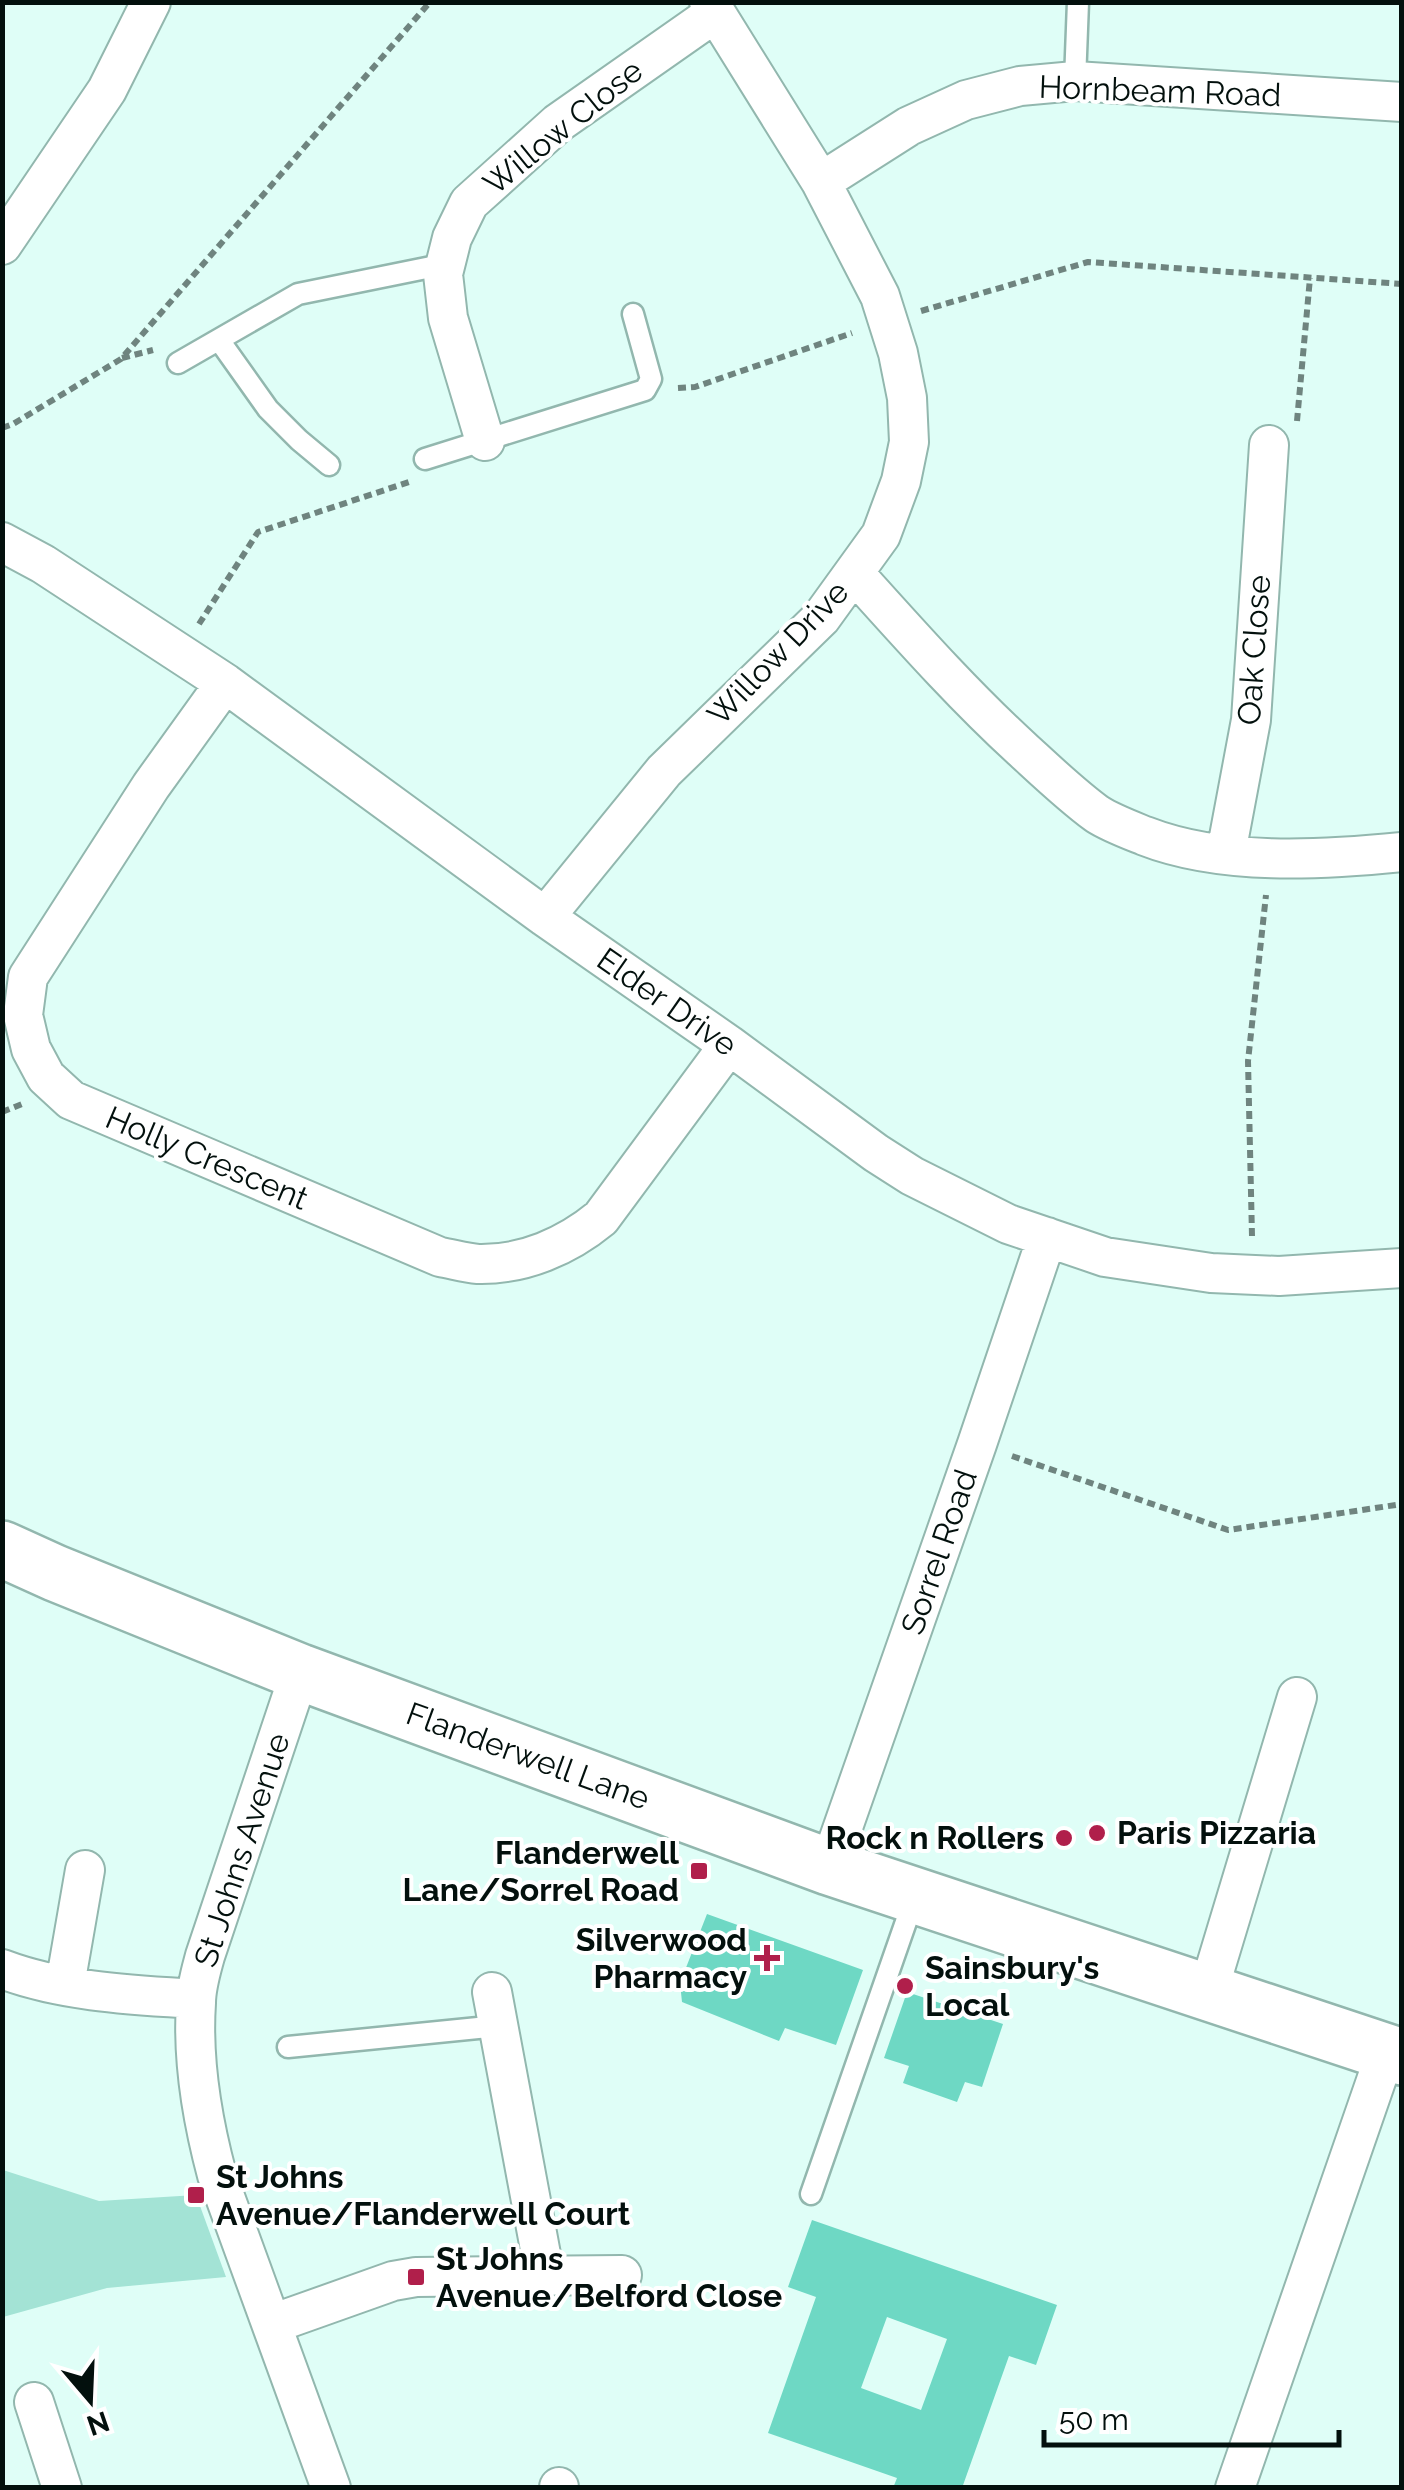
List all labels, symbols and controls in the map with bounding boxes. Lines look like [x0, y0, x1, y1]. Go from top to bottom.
street label: Willow Close [476, 51, 650, 202]
street label: Hornbeam Road [1038, 68, 1282, 113]
street label: Willow Drive [700, 573, 856, 732]
street label: Oak Close [1230, 574, 1277, 726]
street label: Elder Drive [590, 940, 744, 1063]
street label: Holly Crescent [100, 1098, 314, 1217]
street label: Sorrel Road [893, 1465, 984, 1639]
street label: Flanderwell Lane [402, 1694, 655, 1817]
street label: St Johns Avenue [186, 1728, 297, 1971]
place label: Paris Pizzaria [1117, 1814, 1316, 1851]
place label: Rock n Rollers [826, 1819, 1044, 1856]
marker: Paris Pizzaria [1086, 1822, 1108, 1844]
marker: Rock n Rollers [1053, 1827, 1075, 1849]
place label: Flanderwell Lane/Sorrel Road [403, 1834, 680, 1908]
marker: Flanderwell Lane/Sorrel Road [688, 1860, 710, 1882]
place label: Silverwood Pharmacy [576, 1921, 747, 1995]
marker: Silverwood Pharmacy [756, 1947, 778, 1969]
place label: Sainsbury's Local [925, 1949, 1099, 2023]
marker: Sainsbury's Local [894, 1975, 916, 1997]
place label: St Johns Avenue/Flanderwell Court [216, 2158, 630, 2232]
marker: St Johns Avenue/Flanderwell Court [185, 2184, 207, 2206]
place label: St Johns Avenue/Belford Close [436, 2240, 782, 2314]
marker: St Johns Avenue/Belford Close [405, 2266, 427, 2288]
north arrow [40, 2350, 140, 2450]
scale bar [1044, 2385, 1339, 2447]
text: 50 m [1059, 2402, 1129, 2437]
text: N [82, 2404, 113, 2442]

